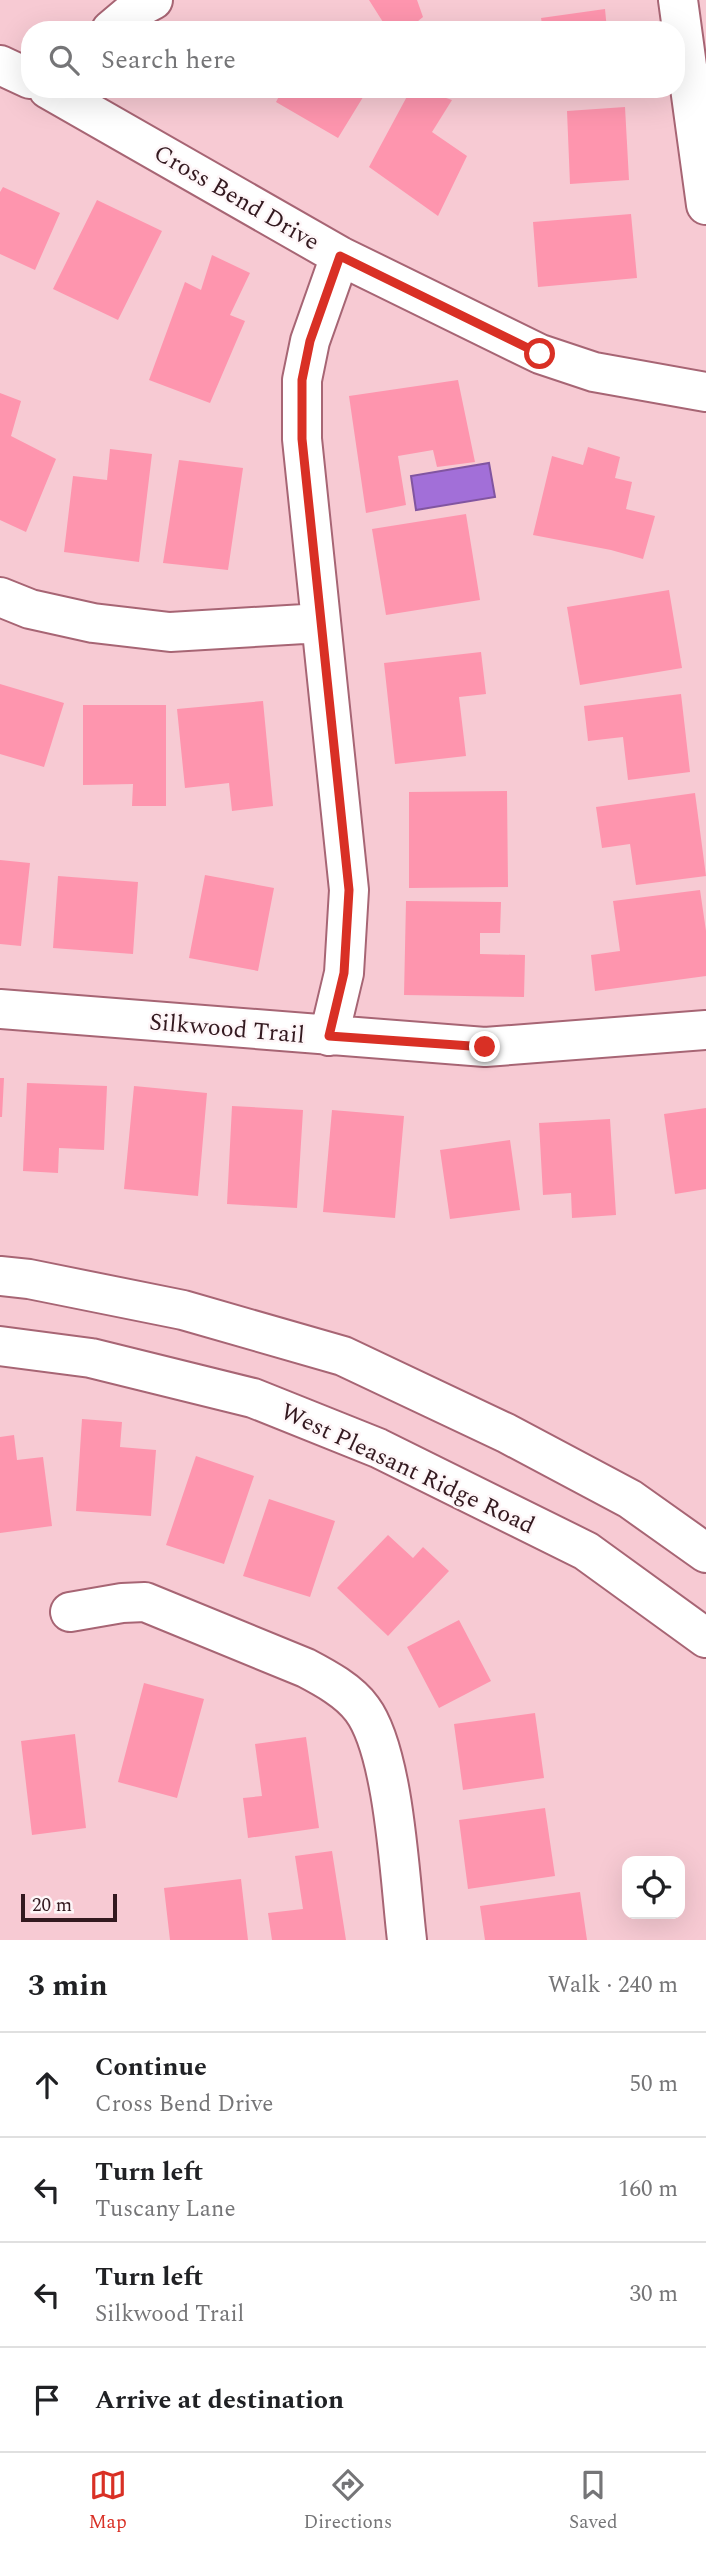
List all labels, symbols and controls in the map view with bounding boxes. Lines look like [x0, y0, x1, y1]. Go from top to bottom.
search box [21, 21, 685, 98]
text: Search here [101, 40, 236, 80]
icon: search [45, 41, 83, 79]
street label: Cross Bend Drive [147, 136, 326, 260]
route start [524, 338, 555, 369]
street label: Silkwood Trail [148, 1004, 306, 1054]
route end [469, 1031, 500, 1062]
street label: West Pleasant Ridge Road [274, 1394, 541, 1544]
map controls [622, 1856, 685, 1919]
button: locate [622, 1856, 685, 1919]
scale bar [21, 1891, 117, 1923]
text: 20 m [32, 1891, 72, 1920]
text: 3 min [28, 1963, 108, 2009]
text: Walk · 240 m [548, 1968, 678, 2003]
text: Continue [95, 2047, 207, 2087]
icon: ahead [28, 2066, 66, 2104]
text: 50 m [629, 2067, 678, 2102]
text: Cross Bend Drive [95, 2087, 273, 2122]
text: Turn left [95, 2152, 203, 2192]
icon: left [28, 2171, 66, 2209]
text: 160 m [618, 2172, 678, 2207]
text: Tuscany Lane [95, 2192, 236, 2227]
text: Turn left [95, 2257, 203, 2297]
icon: left [28, 2276, 66, 2314]
text: 30 m [629, 2277, 678, 2312]
text: Silkwood Trail [95, 2297, 244, 2332]
text: Arrive at destination [95, 2380, 344, 2420]
icon: arrive [28, 2381, 66, 2419]
tab: Map [88, 2466, 127, 2537]
tab: Directions [303, 2466, 392, 2537]
tab: Saved [569, 2466, 618, 2537]

